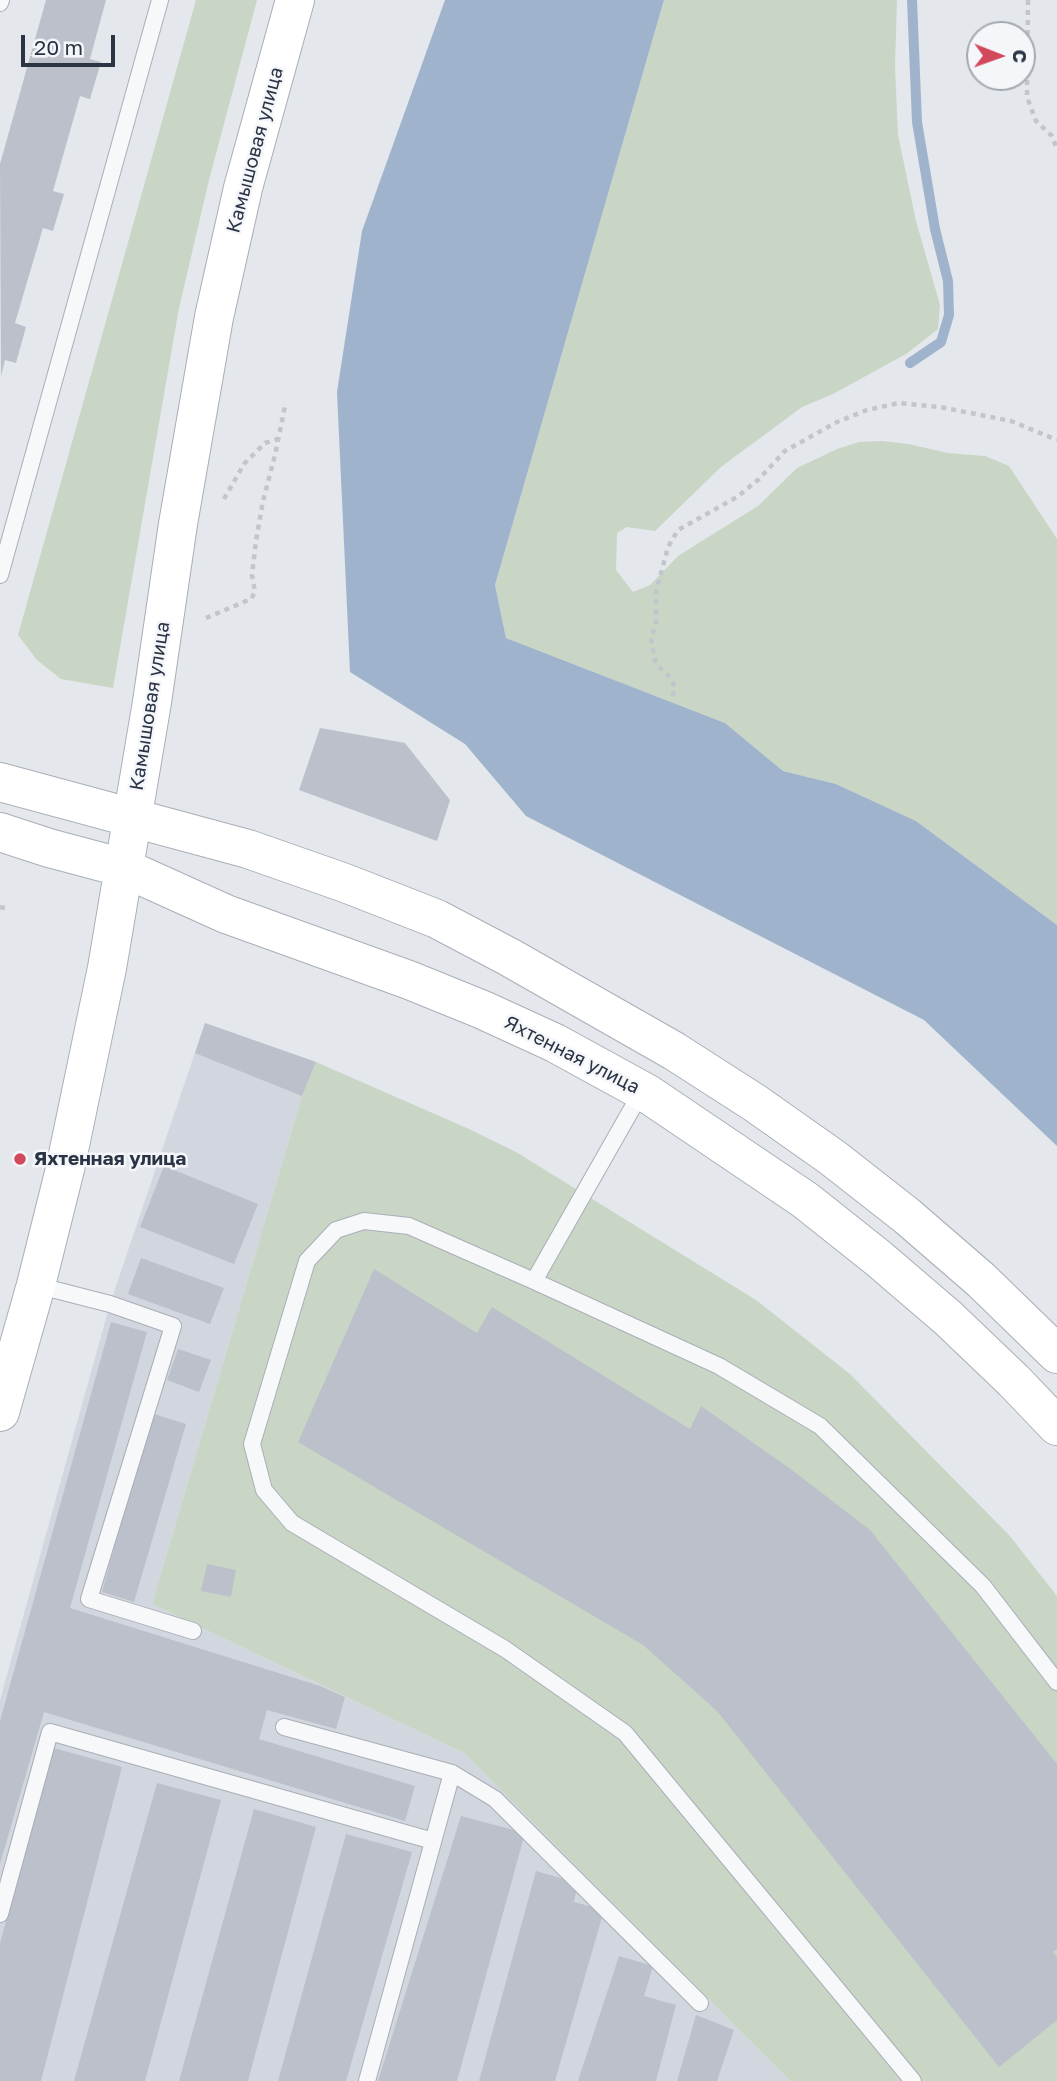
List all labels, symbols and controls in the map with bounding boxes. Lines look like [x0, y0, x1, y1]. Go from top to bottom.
scale bar [24, 21, 119, 65]
north arrow [966, 21, 1036, 91]
text: 20 m [34, 34, 83, 60]
text: С [1009, 49, 1032, 63]
street label: Камышовая улица [222, 65, 288, 235]
street label: Камышовая улица [125, 620, 175, 792]
street label: Яхтенная улица [501, 1011, 643, 1099]
place label: Яхтенная улица [34, 1148, 186, 1170]
marker: Яхтенная улица [12, 1151, 28, 1167]

